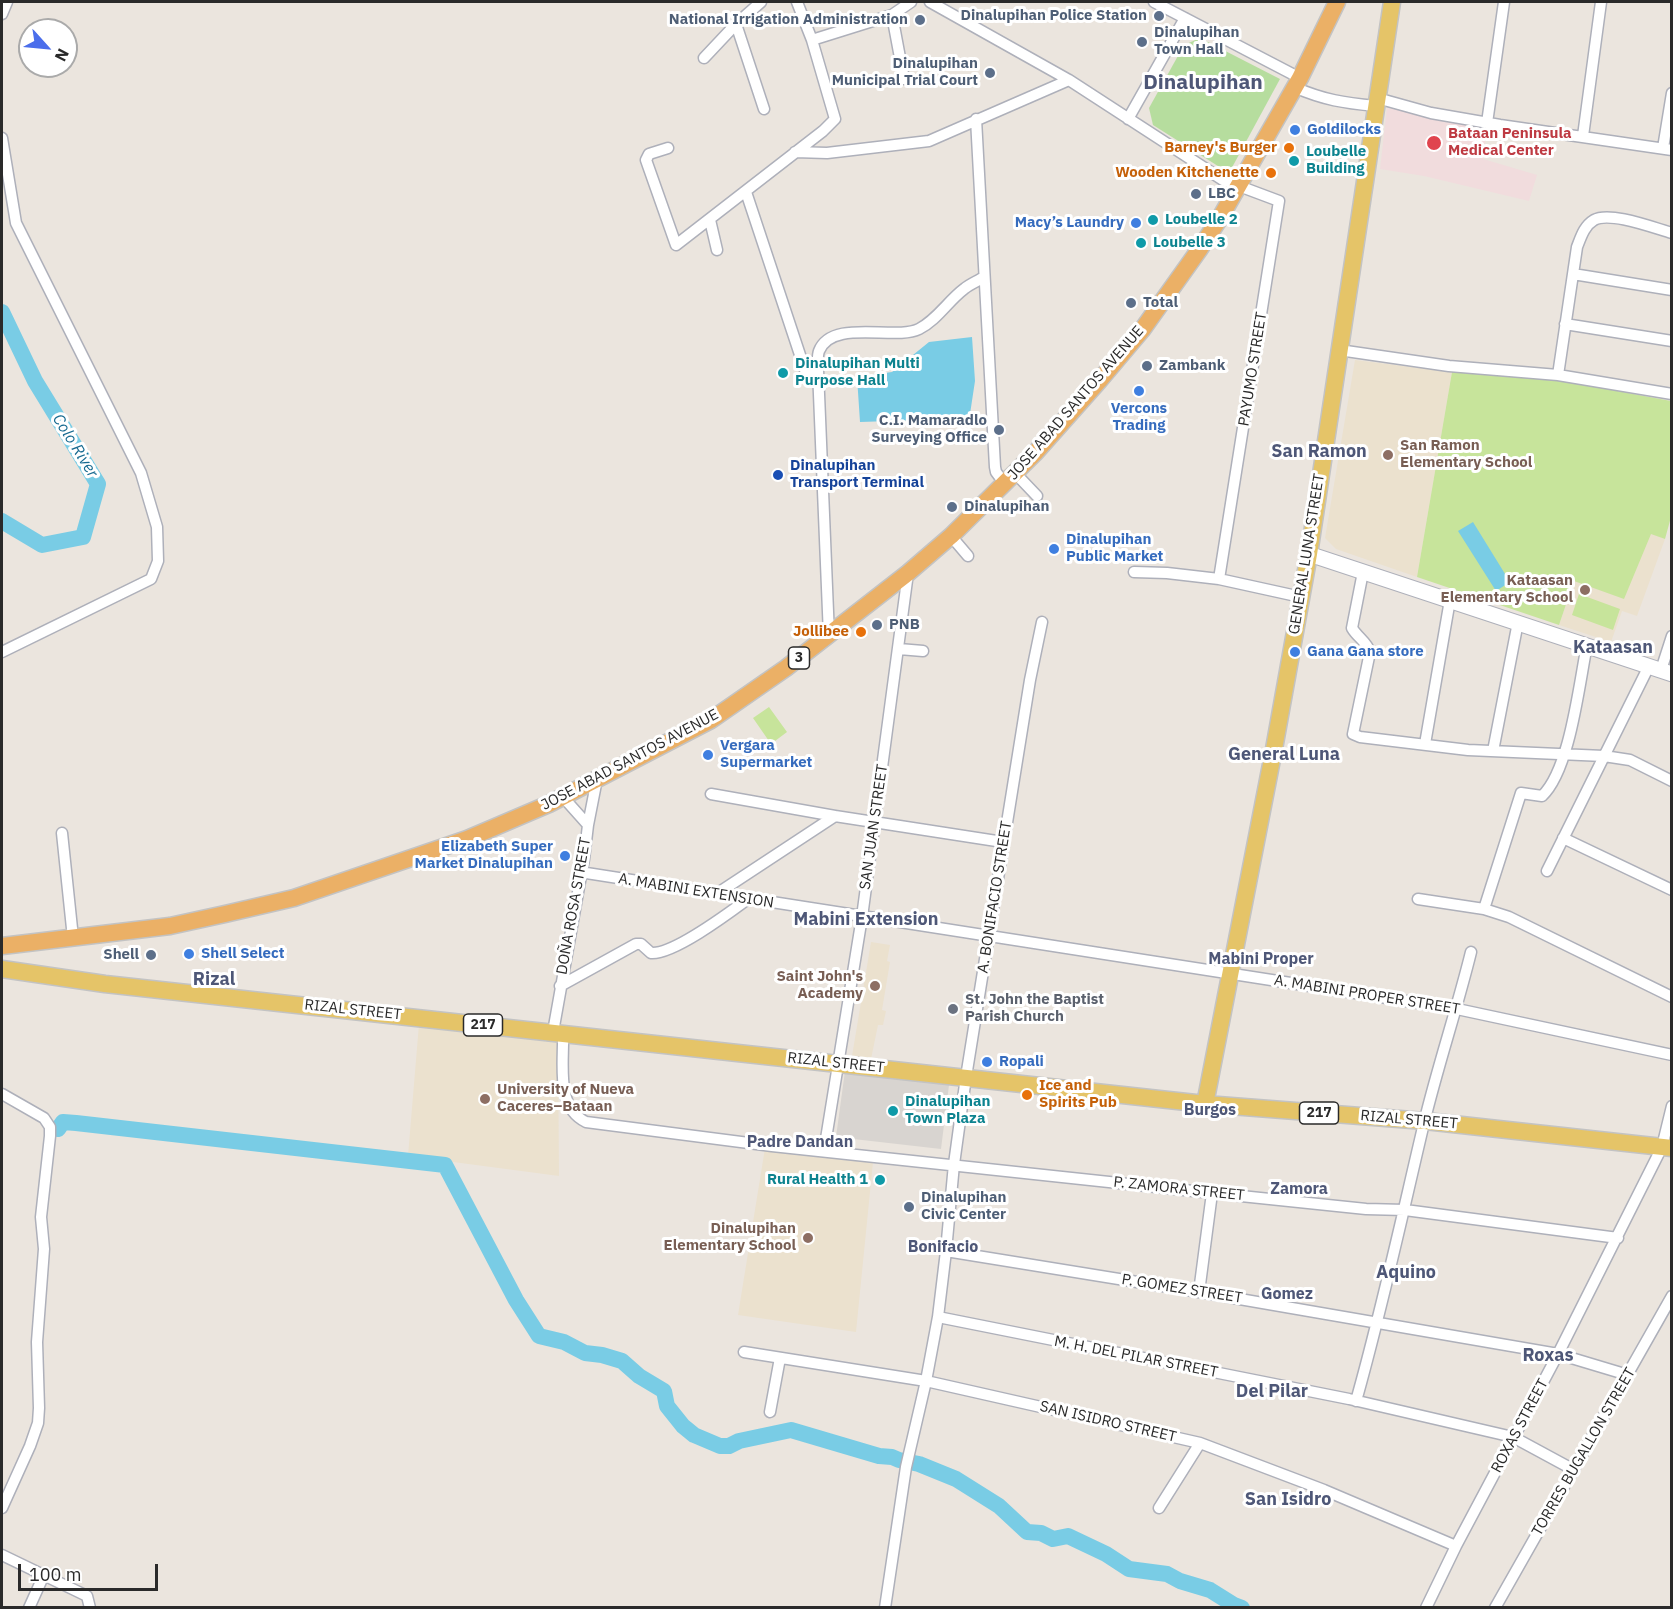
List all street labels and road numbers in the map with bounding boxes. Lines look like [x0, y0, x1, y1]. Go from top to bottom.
street label: PAYUMO STREET [1235, 311, 1271, 427]
street label: JOSE ABAD SANTOS AVENUE [1004, 322, 1148, 484]
street label: GENERAL LUNA STREET [1285, 472, 1329, 636]
road number: 3 [788, 647, 810, 669]
street label: JOSE ABAD SANTOS AVENUE [538, 706, 722, 814]
street label: SAN JUAN STREET [856, 763, 892, 891]
street label: A. BONIFACIO STREET [974, 820, 1016, 974]
street label: DOÑA ROSA STREET [553, 836, 595, 976]
street label: A. MABINI EXTENSION [617, 870, 775, 912]
street label: A. MABINI PROPER STREET [1273, 971, 1461, 1019]
street label: RIZAL STREET [303, 996, 403, 1024]
road number: 217 [464, 1014, 502, 1036]
street label: RIZAL STREET [786, 1049, 886, 1077]
road number: 217 [1300, 1102, 1338, 1124]
street label: RIZAL STREET [1360, 1107, 1458, 1133]
street label: P. ZAMORA STREET [1112, 1173, 1246, 1205]
street label: P. GOMEZ STREET [1120, 1271, 1244, 1307]
street label: M. H. DEL PILAR STREET [1053, 1332, 1219, 1382]
street label: TORRES BUGALLON STREET [1528, 1365, 1640, 1539]
street label: ROXAS STREET [1488, 1376, 1552, 1476]
street label: SAN ISIDRO STREET [1038, 1398, 1178, 1446]

